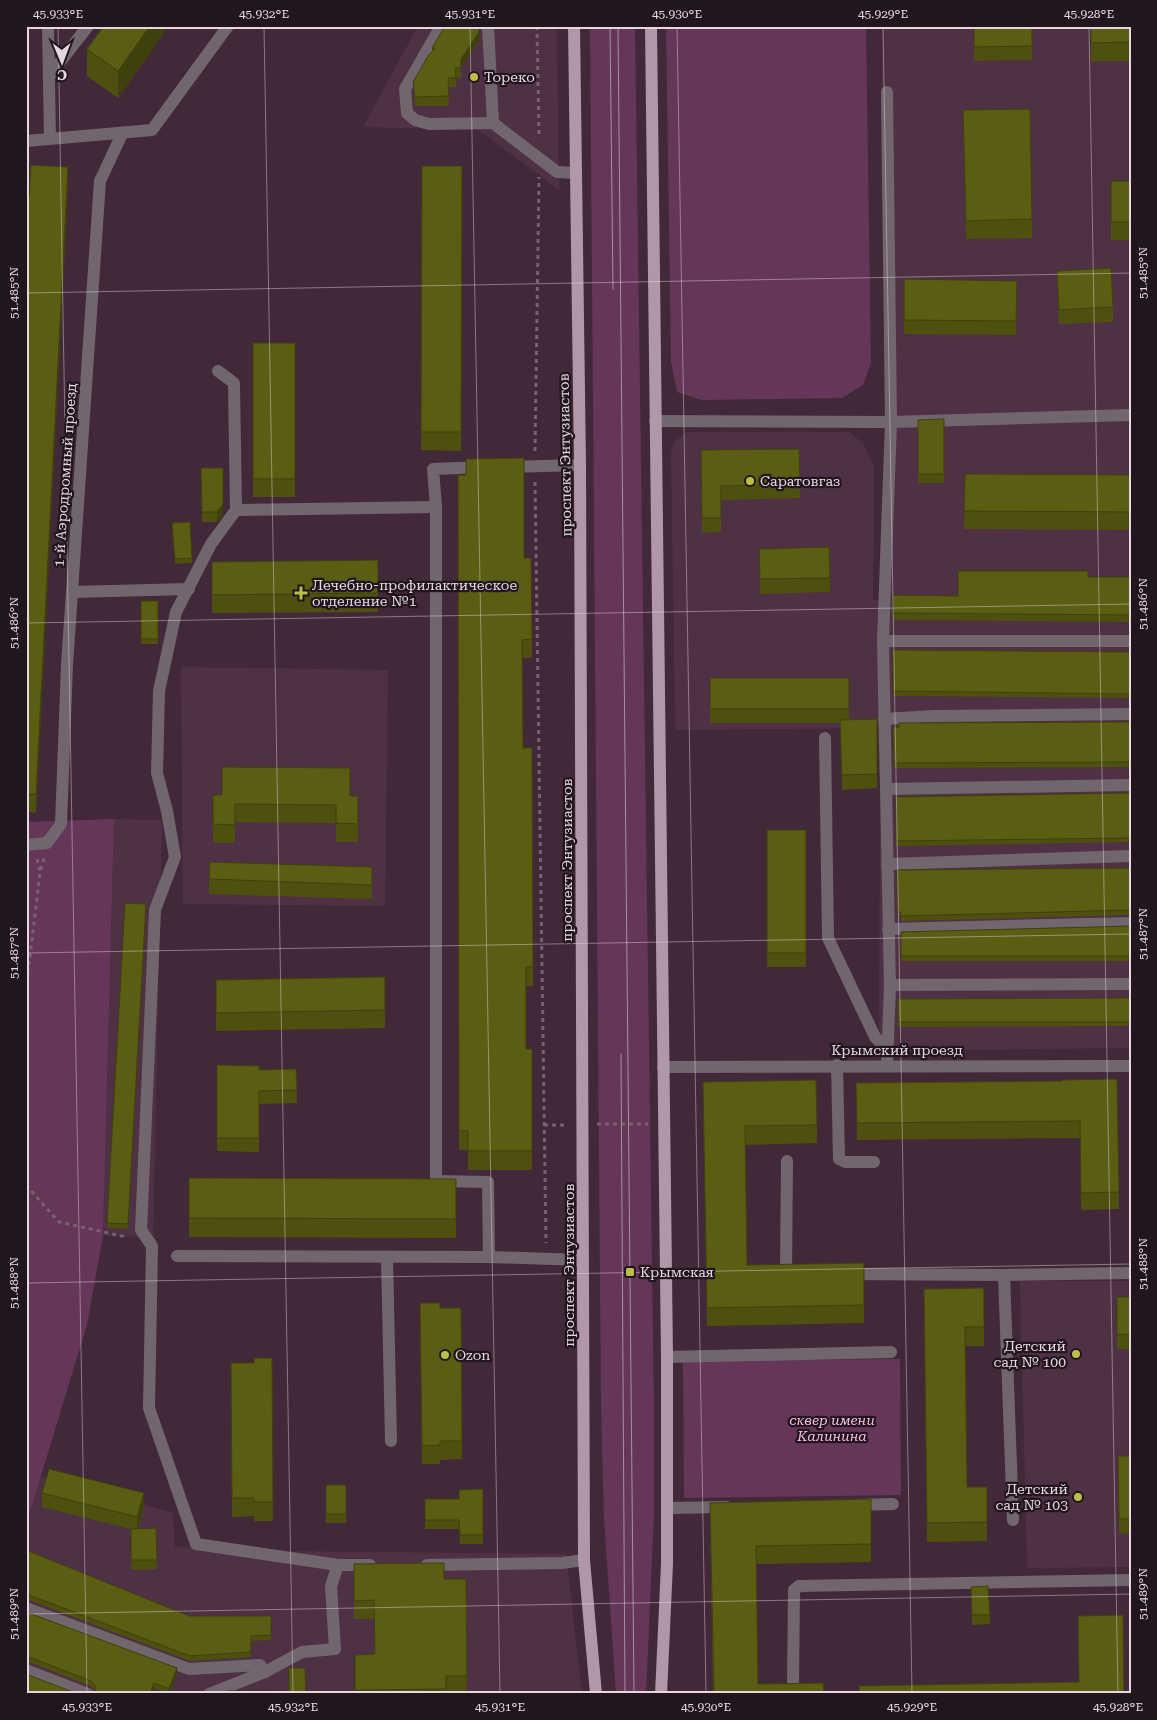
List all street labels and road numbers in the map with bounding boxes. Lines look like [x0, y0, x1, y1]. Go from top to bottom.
street label: проспект Энтузиастов [556, 373, 574, 537]
street label: 1-й Аэродромный проезд [51, 382, 79, 568]
street label: проспект Энтузиастов [559, 778, 575, 942]
street label: Крымский проезд [831, 1042, 963, 1058]
street label: проспект Энтузиастов [561, 1183, 577, 1347]

